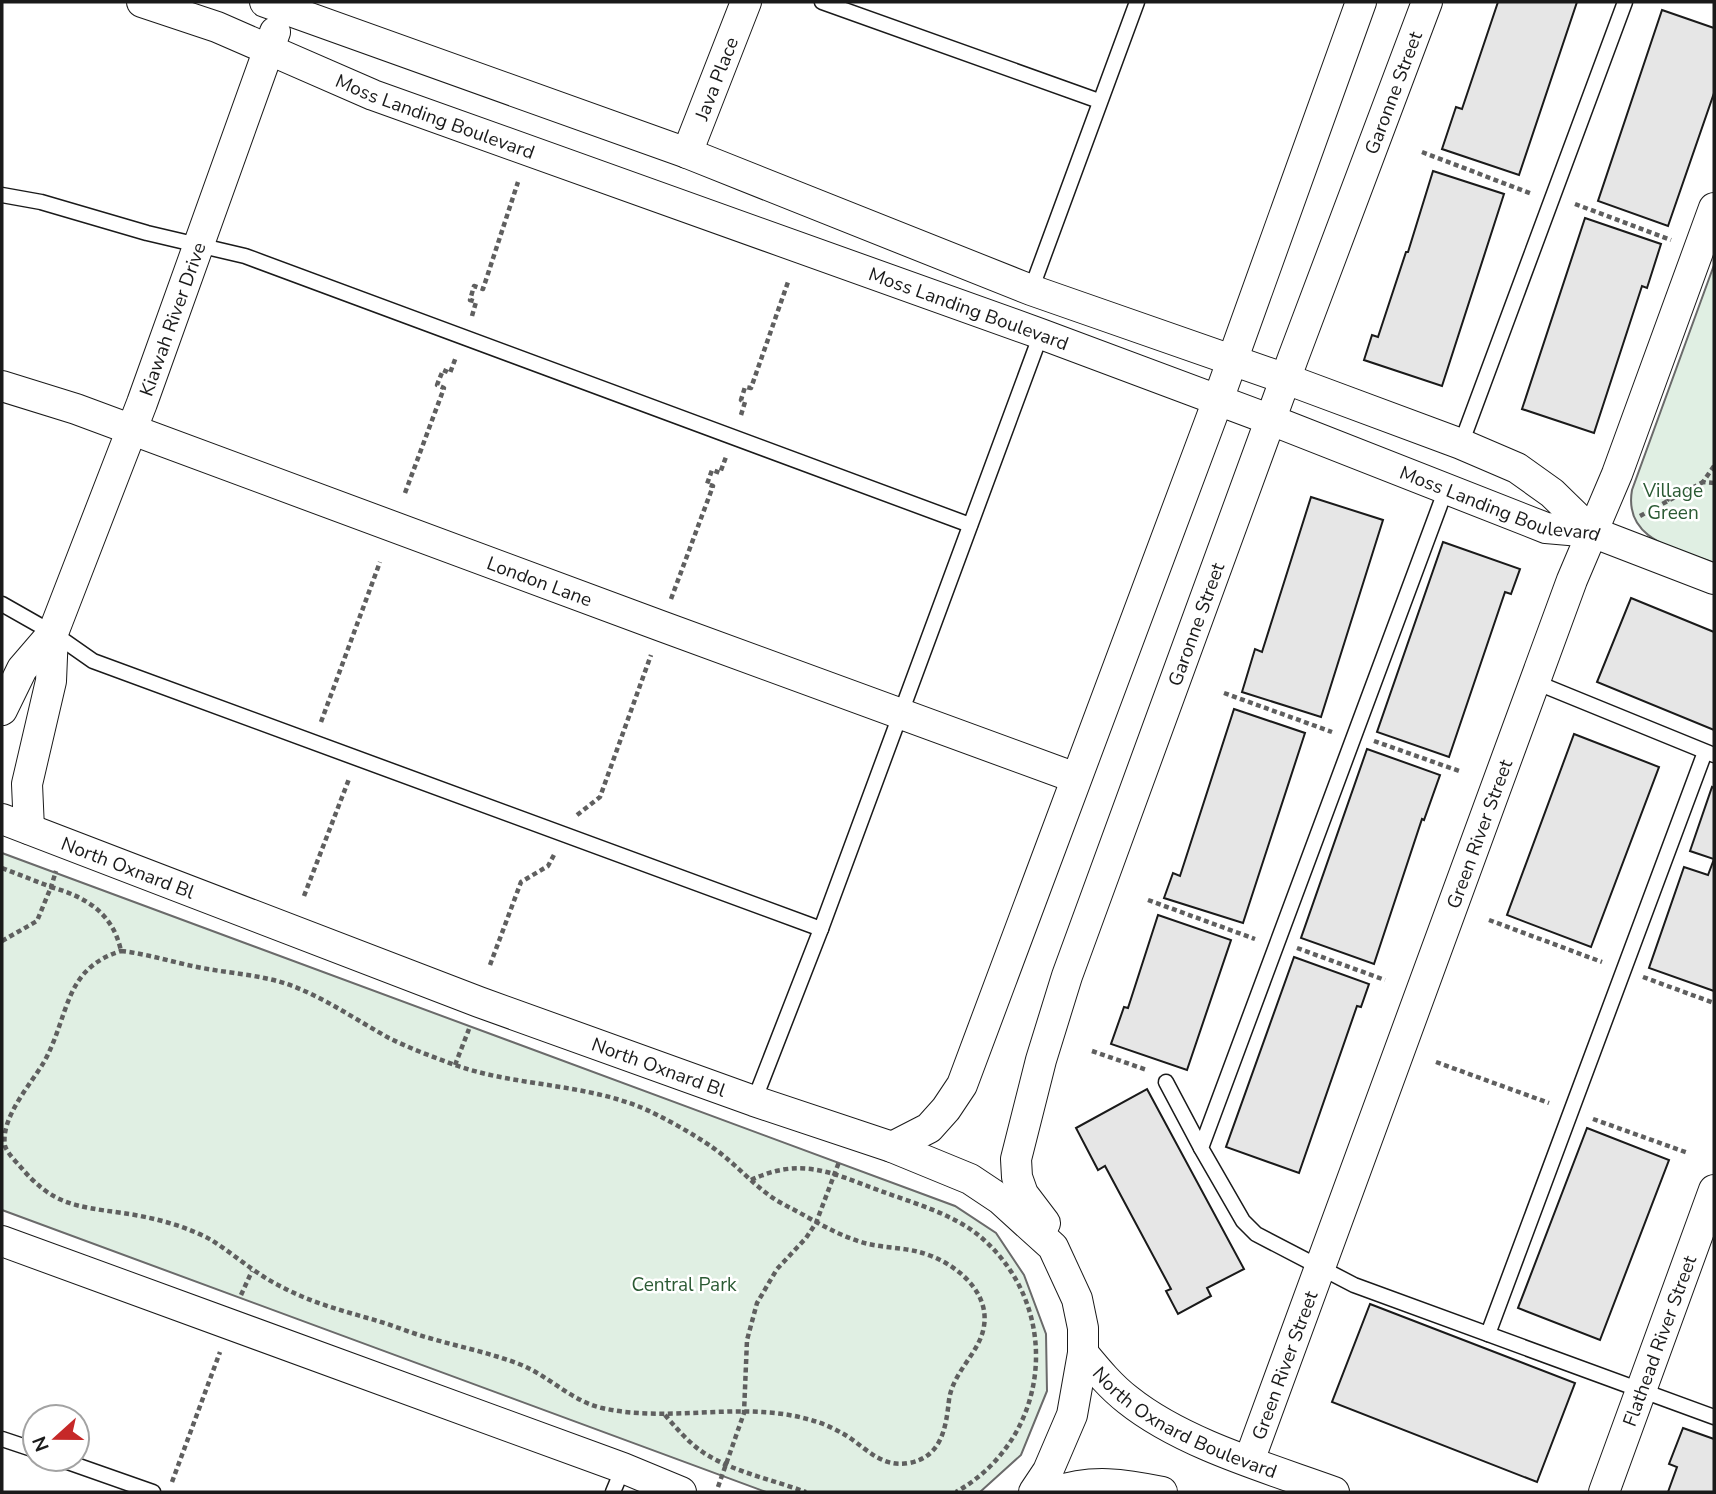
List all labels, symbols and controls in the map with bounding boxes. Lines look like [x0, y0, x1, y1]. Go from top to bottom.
street label: Garonne Street [1359, 27, 1429, 158]
street label: Java Place [689, 34, 745, 125]
street label: Moss Landing Boulevard [331, 68, 538, 166]
street label: Kiawah River Drive [134, 239, 213, 400]
street label: Moss Landing Boulevard [865, 261, 1072, 357]
street label: Moss Landing Boulevard [1396, 460, 1604, 548]
park label: Village Green [1642, 478, 1703, 526]
street label: London Lane [483, 551, 596, 613]
street label: Garonne Street [1162, 559, 1231, 690]
street label: Green River Street [1441, 756, 1519, 912]
street label: North Oxnard Bl [57, 831, 198, 906]
street label: North Oxnard Bl [588, 1032, 729, 1104]
street label: Flathead River Street [1617, 1252, 1703, 1430]
park label: Central Park [632, 1272, 737, 1298]
street label: Green River Street [1246, 1287, 1324, 1444]
street label: North Oxnard Boulevard [1086, 1361, 1280, 1485]
north arrow [21, 1403, 91, 1473]
text: N [26, 1432, 56, 1455]

